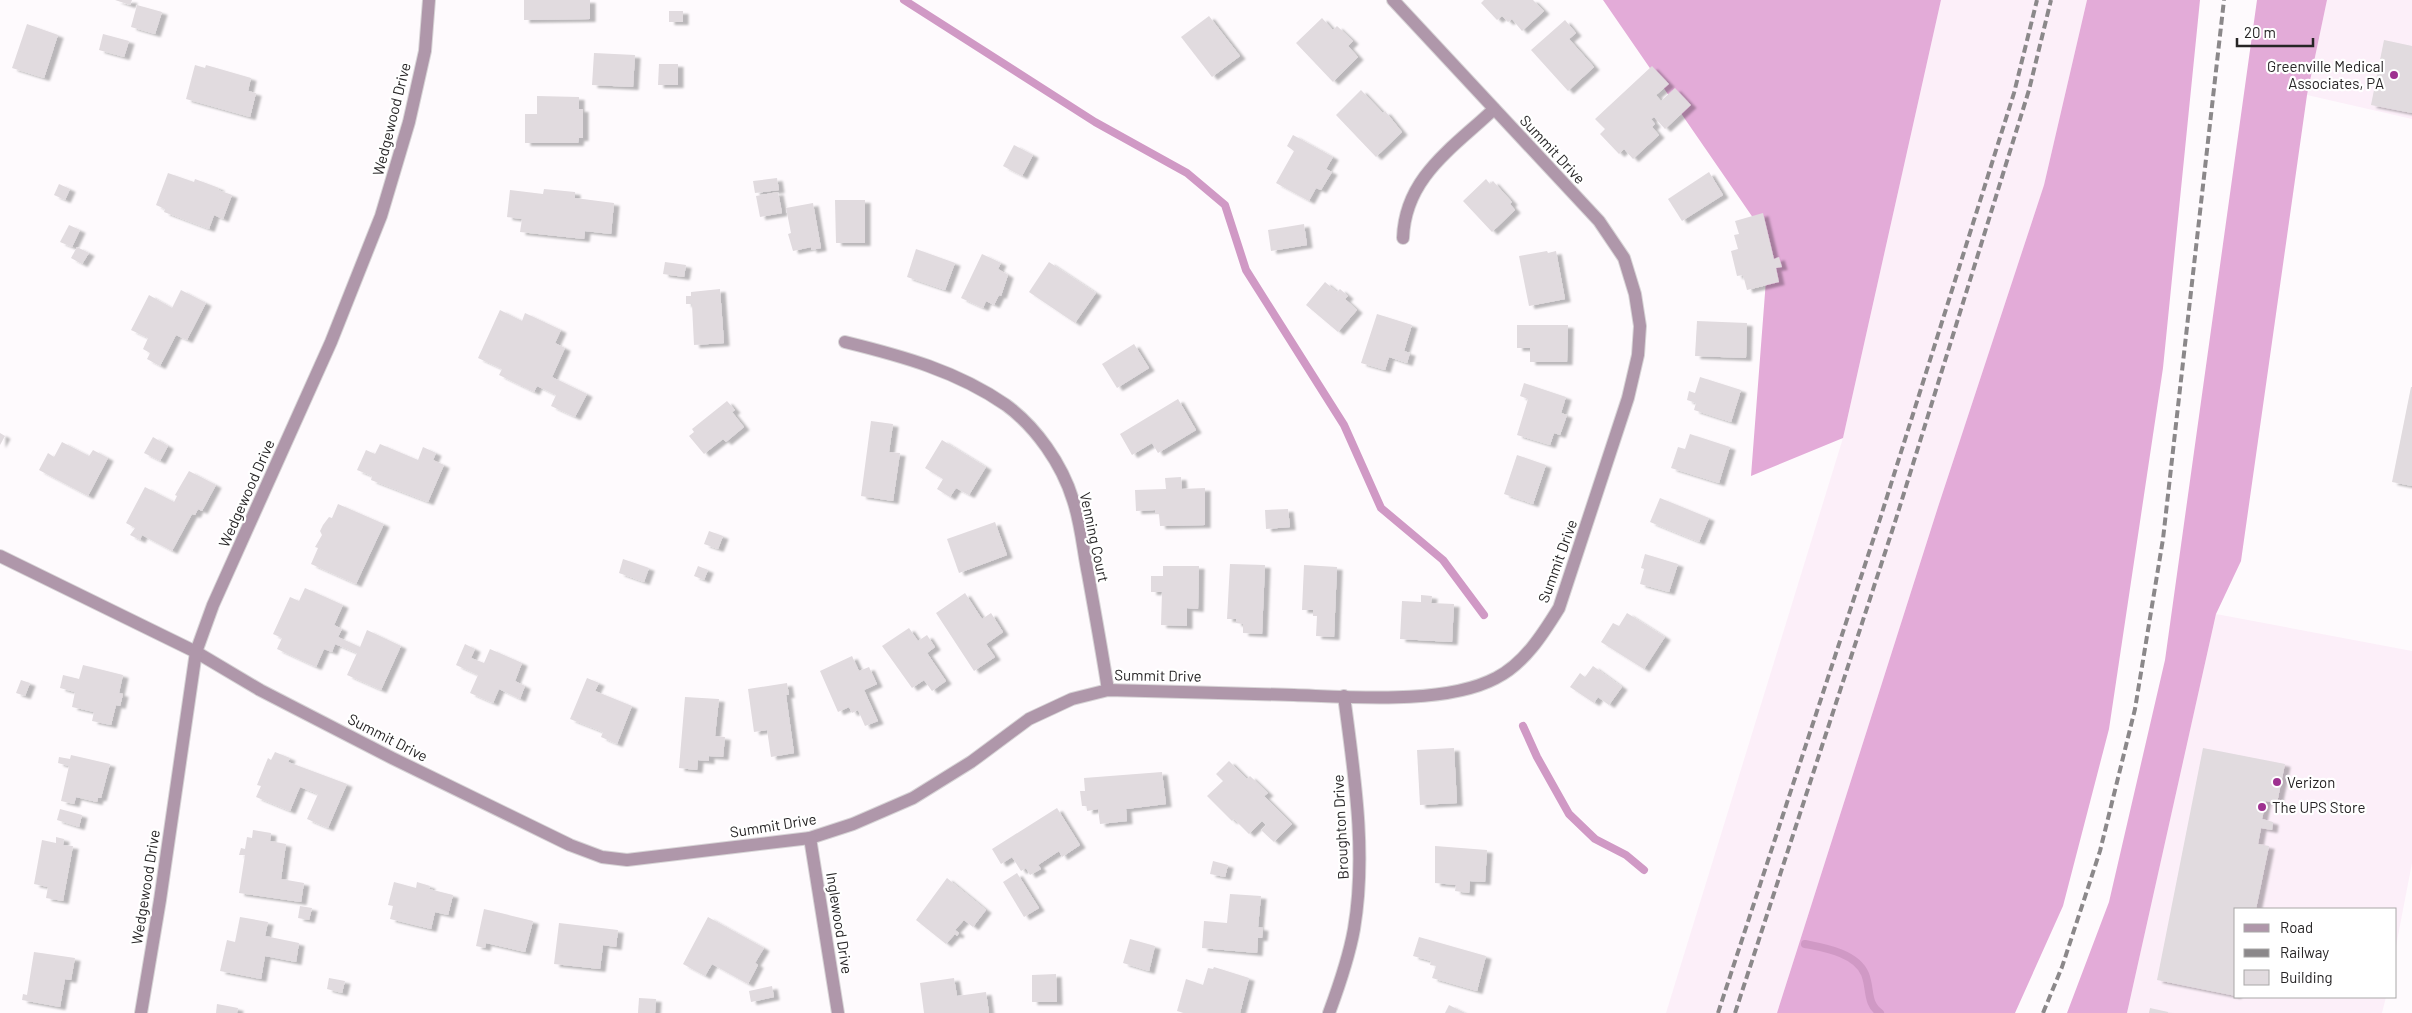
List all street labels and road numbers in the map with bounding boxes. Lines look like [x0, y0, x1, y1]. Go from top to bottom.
street label: Wedgewood Drive [368, 61, 414, 177]
street label: Summit Drive [1517, 111, 1589, 187]
street label: Wedgewood Drive [214, 436, 278, 550]
street label: Venning Court [1077, 490, 1113, 584]
street label: Summit Drive [1534, 517, 1580, 605]
street label: Summit Drive [1114, 665, 1202, 685]
street label: Summit Drive [345, 709, 431, 765]
street label: Broughton Drive [1328, 774, 1352, 880]
street label: Summit Drive [728, 809, 818, 841]
street label: Wedgewood Drive [127, 828, 163, 946]
street label: Inglewood Drive [823, 871, 857, 975]

